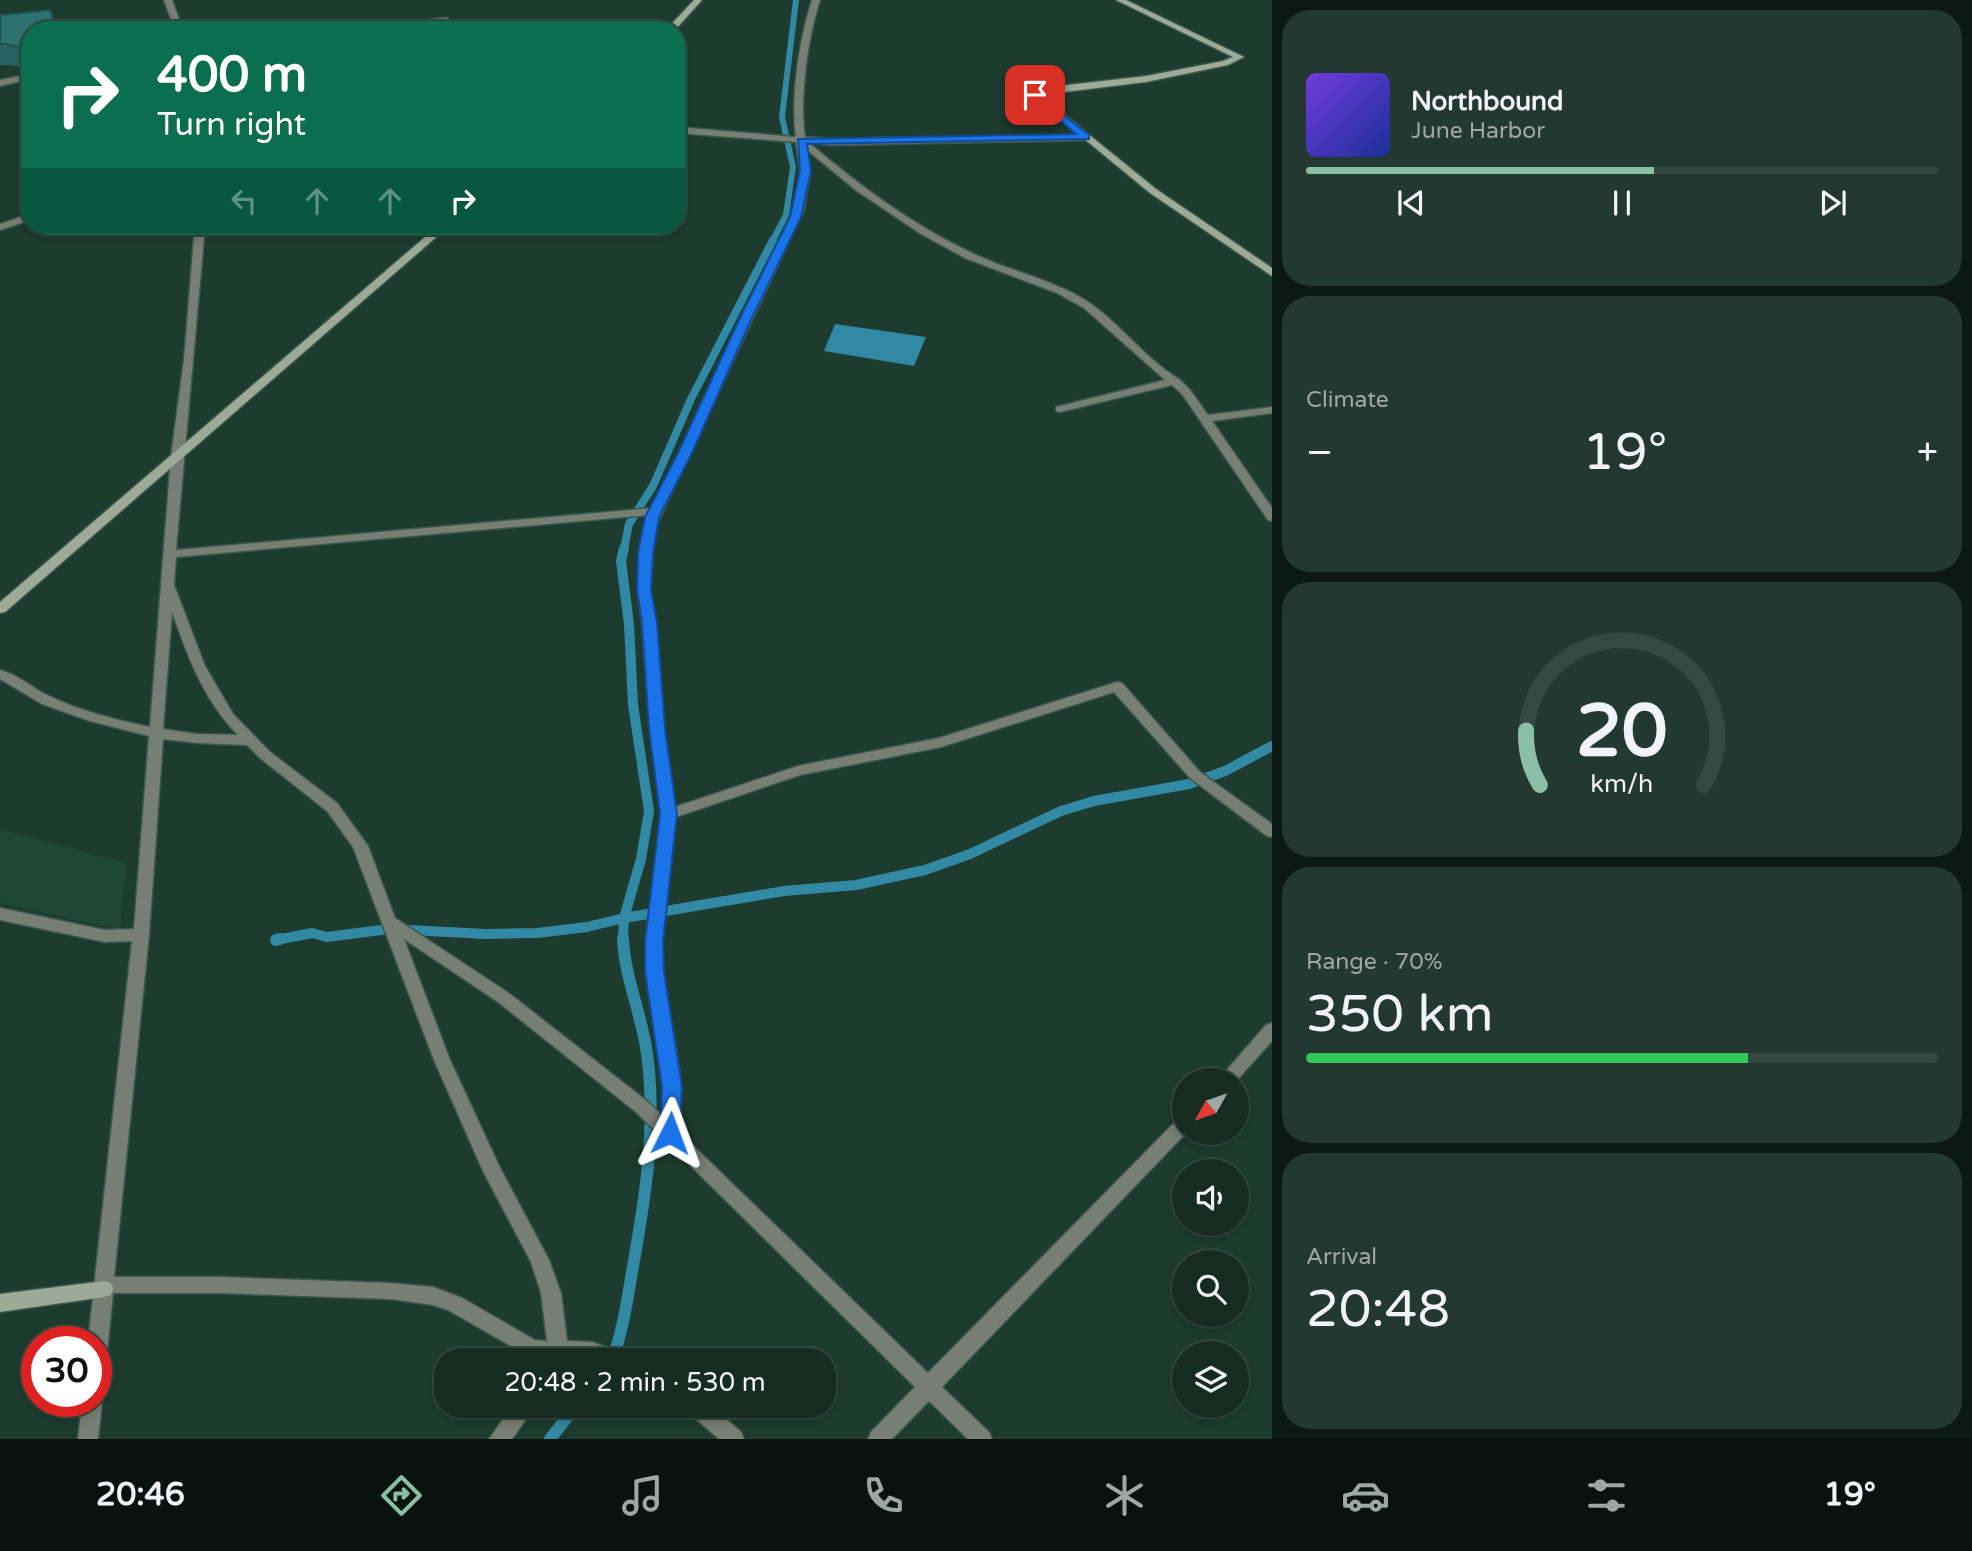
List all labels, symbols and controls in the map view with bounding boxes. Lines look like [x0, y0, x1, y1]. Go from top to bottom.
text: 400 m [157, 46, 307, 105]
icon: right [42, 49, 133, 140]
pin [1005, 65, 1065, 125]
icon: arrive [1016, 76, 1054, 114]
text: Northbound [1411, 86, 1563, 117]
text: Turn right [157, 106, 306, 144]
text: June Harbor [1411, 117, 1545, 145]
icon: left [225, 182, 263, 220]
icon: ahead [298, 182, 336, 220]
icon: ahead [371, 182, 409, 220]
icon: right [444, 182, 482, 220]
icon: previous [1392, 184, 1430, 222]
icon: pause [1603, 184, 1641, 222]
icon: next [1814, 184, 1852, 222]
text: Climate [1306, 386, 1389, 414]
text: 19° [1582, 421, 1667, 484]
text: − [1306, 430, 1333, 476]
text: + [1917, 430, 1938, 476]
text: 20 [1576, 689, 1668, 777]
text: km/h [1591, 769, 1653, 799]
text: Range · 70% [1306, 948, 1442, 976]
text: 350 km [1306, 983, 1494, 1046]
north arrow [1172, 1068, 1250, 1144]
map controls [1172, 1068, 1249, 1418]
position arrow [633, 1096, 707, 1170]
button: sound [1172, 1159, 1249, 1236]
text: Arrival [1306, 1243, 1377, 1271]
button: search [1172, 1250, 1249, 1327]
text: 20:48 [1306, 1278, 1450, 1341]
speed limit sign: 30 [21, 1326, 112, 1417]
button: layers [1172, 1341, 1249, 1418]
text: 20:48 · 2 min · 530 m [504, 1367, 766, 1398]
icon: directions [377, 1471, 426, 1520]
icon: music [618, 1471, 667, 1520]
icon: phone [859, 1471, 908, 1520]
icon: climate [1100, 1471, 1149, 1520]
icon: car [1341, 1471, 1390, 1520]
icon: filters [1582, 1471, 1631, 1520]
text: 20:46 [96, 1476, 185, 1514]
text: 19° [1824, 1476, 1876, 1514]

